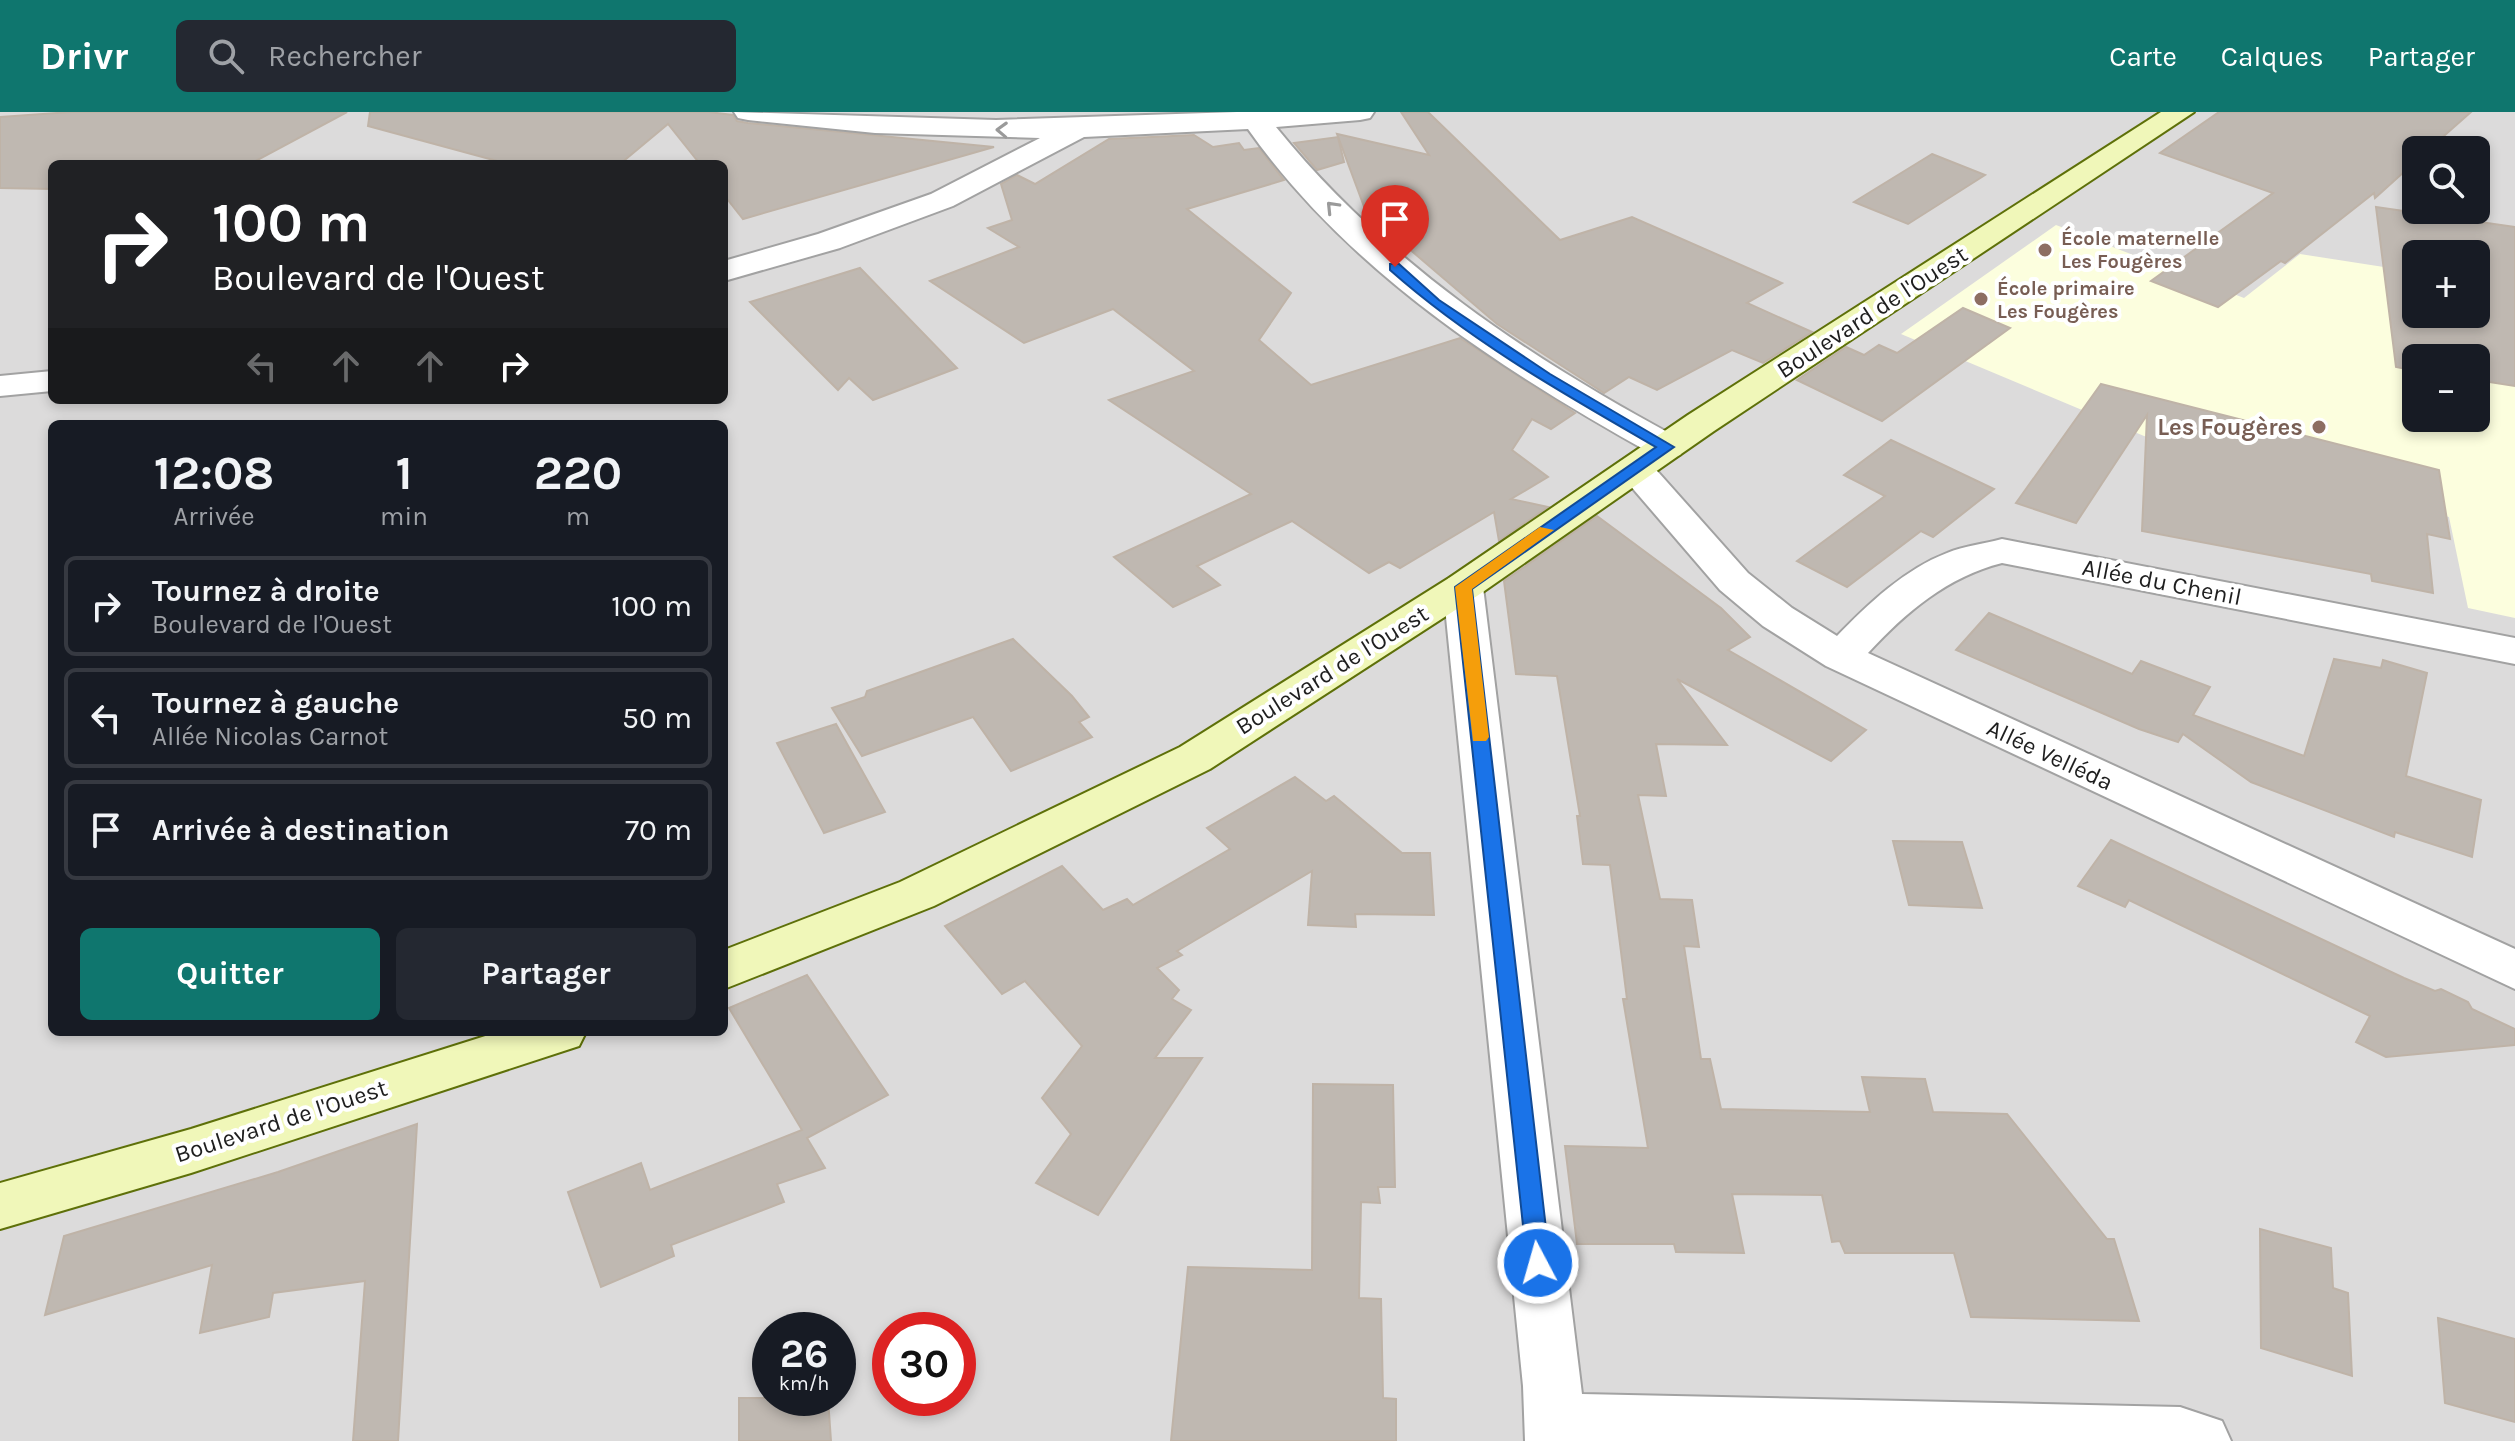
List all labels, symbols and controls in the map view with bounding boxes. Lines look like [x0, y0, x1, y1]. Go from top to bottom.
search box [176, 20, 736, 92]
text: Drivr [40, 34, 128, 79]
icon: search [204, 34, 248, 78]
text: Rechercher [268, 38, 422, 74]
text: Carte [2109, 40, 2177, 73]
text: Calques [2221, 40, 2324, 73]
text: Partager [2368, 40, 2475, 73]
one-way arrow [995, 122, 1008, 139]
map controls [2402, 136, 2490, 432]
button: search [2402, 136, 2490, 224]
pin [1361, 185, 1429, 267]
text: 100 m [212, 190, 370, 255]
icon: right [80, 192, 184, 296]
icon: arrive [1373, 197, 1417, 241]
one-way arrow [1326, 202, 1341, 216]
place label: École maternelle Les Fougères [2061, 225, 2219, 273]
street label: Boulevard de l'Ouest [1771, 240, 1973, 384]
button: + [2402, 240, 2490, 328]
marker: École maternelle Les Fougères [2036, 241, 2054, 259]
text: Boulevard de l'Ouest [212, 257, 545, 299]
place label: École primaire Les Fougères [1997, 275, 2135, 323]
marker: École primaire Les Fougères [1972, 290, 1990, 308]
icon: left [240, 344, 284, 388]
icon: ahead [324, 344, 368, 388]
icon: ahead [408, 344, 452, 388]
icon: right [492, 344, 536, 388]
button: − [2402, 344, 2490, 432]
place label: Les Fougères [2157, 413, 2303, 441]
marker: Les Fougères [2310, 418, 2328, 436]
text: 12:08 [154, 445, 274, 501]
text: 1 [395, 445, 413, 501]
text: 220 [534, 445, 622, 501]
text: Arrivée [173, 501, 255, 532]
text: min [380, 501, 428, 532]
text: m [566, 501, 590, 532]
street label: Allée du Chenil [2080, 553, 2244, 611]
text: Tournez à droite [152, 573, 380, 609]
icon: right [84, 584, 128, 628]
text: 100 m [611, 588, 692, 624]
street label: Boulevard de l'Ouest [1231, 599, 1433, 741]
text: Boulevard de l'Ouest [152, 609, 392, 640]
text: Tournez à gauche [152, 685, 399, 721]
icon: left [84, 696, 128, 740]
text: 50 m [622, 700, 692, 736]
street label: Allée Velléda [1983, 714, 2117, 796]
text: Allée Nicolas Carnot [152, 721, 388, 752]
icon: arrive [84, 808, 128, 852]
text: Arrivée à destination [152, 812, 450, 848]
text: 70 m [625, 812, 692, 848]
button: Quitter [80, 928, 380, 1020]
button: Partager [396, 928, 696, 1020]
street label: Boulevard de l'Ouest [171, 1073, 391, 1169]
position arrow [1496, 1221, 1580, 1305]
speed limit sign: 30 [872, 1312, 976, 1416]
text: 26 [780, 1330, 828, 1377]
text: km/h [779, 1372, 829, 1395]

